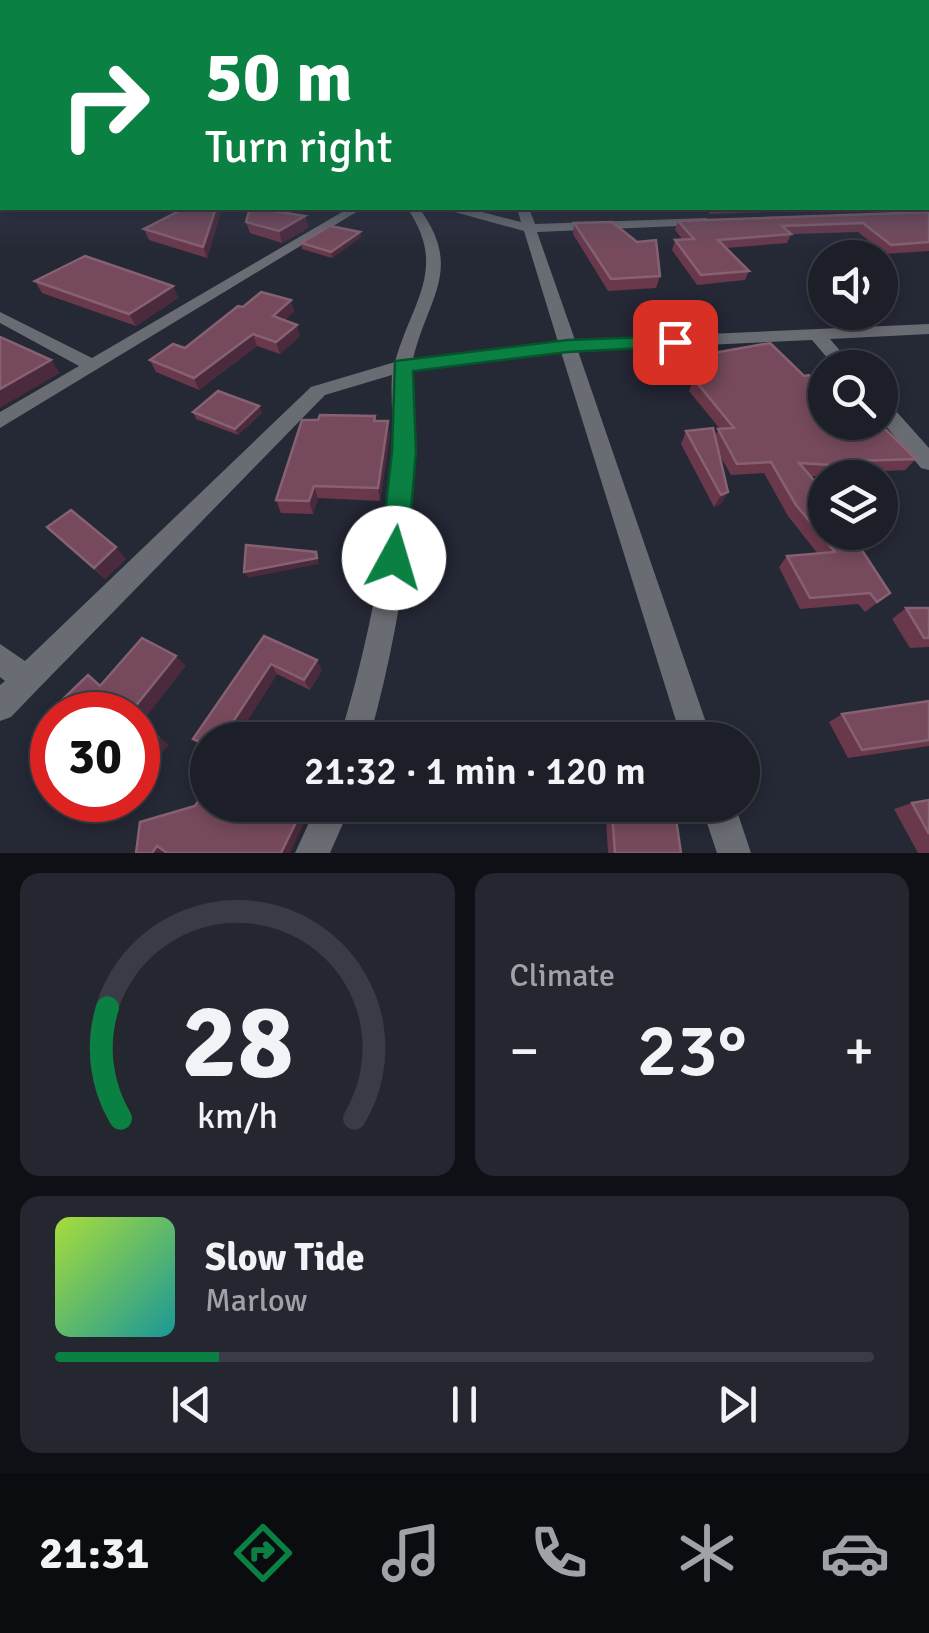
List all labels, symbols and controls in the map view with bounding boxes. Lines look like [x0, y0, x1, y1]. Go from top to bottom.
text: 50 m [205, 34, 353, 120]
icon: right [40, 40, 170, 170]
text: Turn right [205, 120, 393, 175]
map controls [808, 240, 898, 550]
button: sound [808, 240, 898, 330]
pin [633, 300, 718, 385]
icon: arrive [648, 315, 703, 370]
button: search [808, 350, 898, 440]
button: layers [808, 460, 898, 550]
position arrow [342, 506, 446, 610]
speed limit sign: 30 [30, 692, 160, 822]
text: 21:32 · 1 min · 120 m [304, 748, 646, 795]
text: Climate [510, 956, 615, 995]
text: 28 [181, 978, 293, 1106]
text: 23° [637, 1004, 747, 1097]
text: − [510, 1017, 539, 1085]
text: + [844, 1017, 874, 1085]
text: km/h [197, 1094, 278, 1138]
text: Slow Tide [205, 1234, 365, 1281]
text: Marlow [205, 1281, 307, 1320]
icon: previous [164, 1377, 219, 1432]
icon: pause [437, 1377, 492, 1432]
icon: next [710, 1377, 765, 1432]
icon: directions [228, 1518, 298, 1588]
icon: music [376, 1518, 446, 1588]
icon: phone [524, 1518, 594, 1588]
icon: climate [672, 1518, 742, 1588]
icon: car [820, 1518, 890, 1588]
text: 21:31 [39, 1526, 149, 1581]

